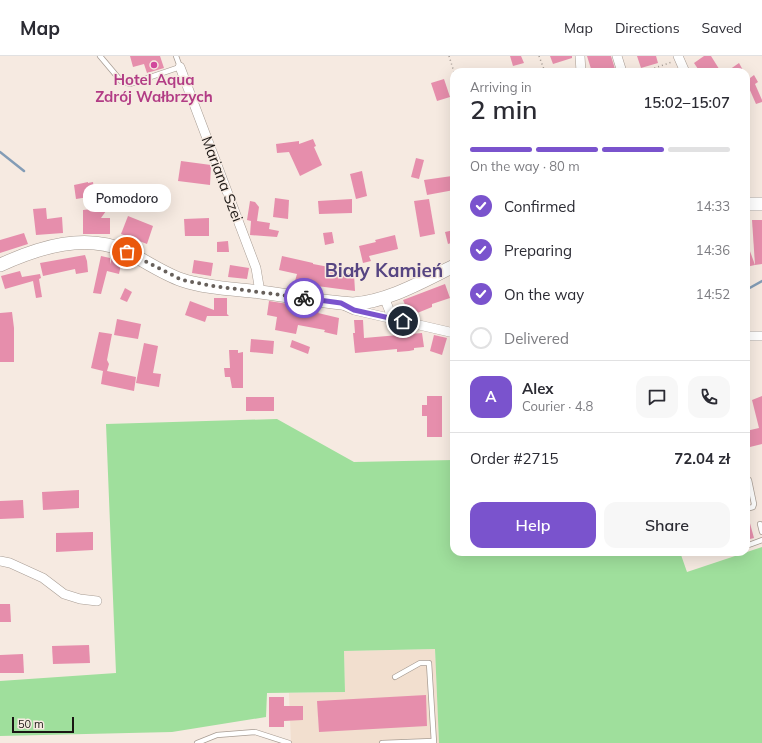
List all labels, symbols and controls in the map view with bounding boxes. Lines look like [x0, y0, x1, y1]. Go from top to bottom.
text: Map [20, 16, 60, 40]
text: Map [564, 19, 593, 37]
text: Directions [615, 19, 680, 37]
text: Saved [702, 19, 742, 37]
marker: Hotel Aqua Zdrój Wałbrzych [149, 60, 159, 70]
place label: Hotel Aqua Zdrój Wałbrzych [95, 70, 213, 106]
text: Arriving in [470, 79, 532, 95]
text: 2 min [470, 93, 538, 126]
text: 15:02–15:07 [643, 93, 730, 112]
street label: Mariana Szei [197, 133, 248, 224]
text: On the way · 80 m [470, 158, 580, 174]
callout: Pomodoro [83, 184, 171, 212]
text: Pomodoro [96, 190, 158, 206]
icon: check [470, 195, 492, 217]
text: Confirmed [504, 197, 575, 216]
text: 14:33 [696, 198, 730, 214]
pin [110, 235, 144, 269]
icon: check [470, 239, 492, 261]
icon: bag [116, 241, 138, 263]
text: Preparing [504, 241, 572, 260]
text: 14:36 [696, 242, 730, 258]
district label: Biały Kamień [325, 258, 443, 282]
courier [284, 278, 324, 318]
icon: check [470, 283, 492, 305]
text: On the way [504, 285, 584, 304]
text: 14:52 [696, 286, 730, 302]
icon: bike [293, 287, 315, 309]
pin [386, 304, 420, 338]
icon: home [392, 310, 414, 332]
text: Delivered [504, 329, 569, 348]
button: chat [636, 376, 678, 418]
button: phone [688, 376, 730, 418]
text: Alex [522, 379, 554, 398]
text: A [485, 387, 497, 406]
text: Courier · 4.8 [522, 398, 593, 414]
text: Order #2715 [470, 449, 558, 468]
text: 72.04 zł [674, 449, 730, 468]
button: Help [470, 502, 596, 548]
button: Share [604, 502, 730, 548]
scale bar [12, 715, 74, 734]
text: 50 m [18, 717, 44, 731]

